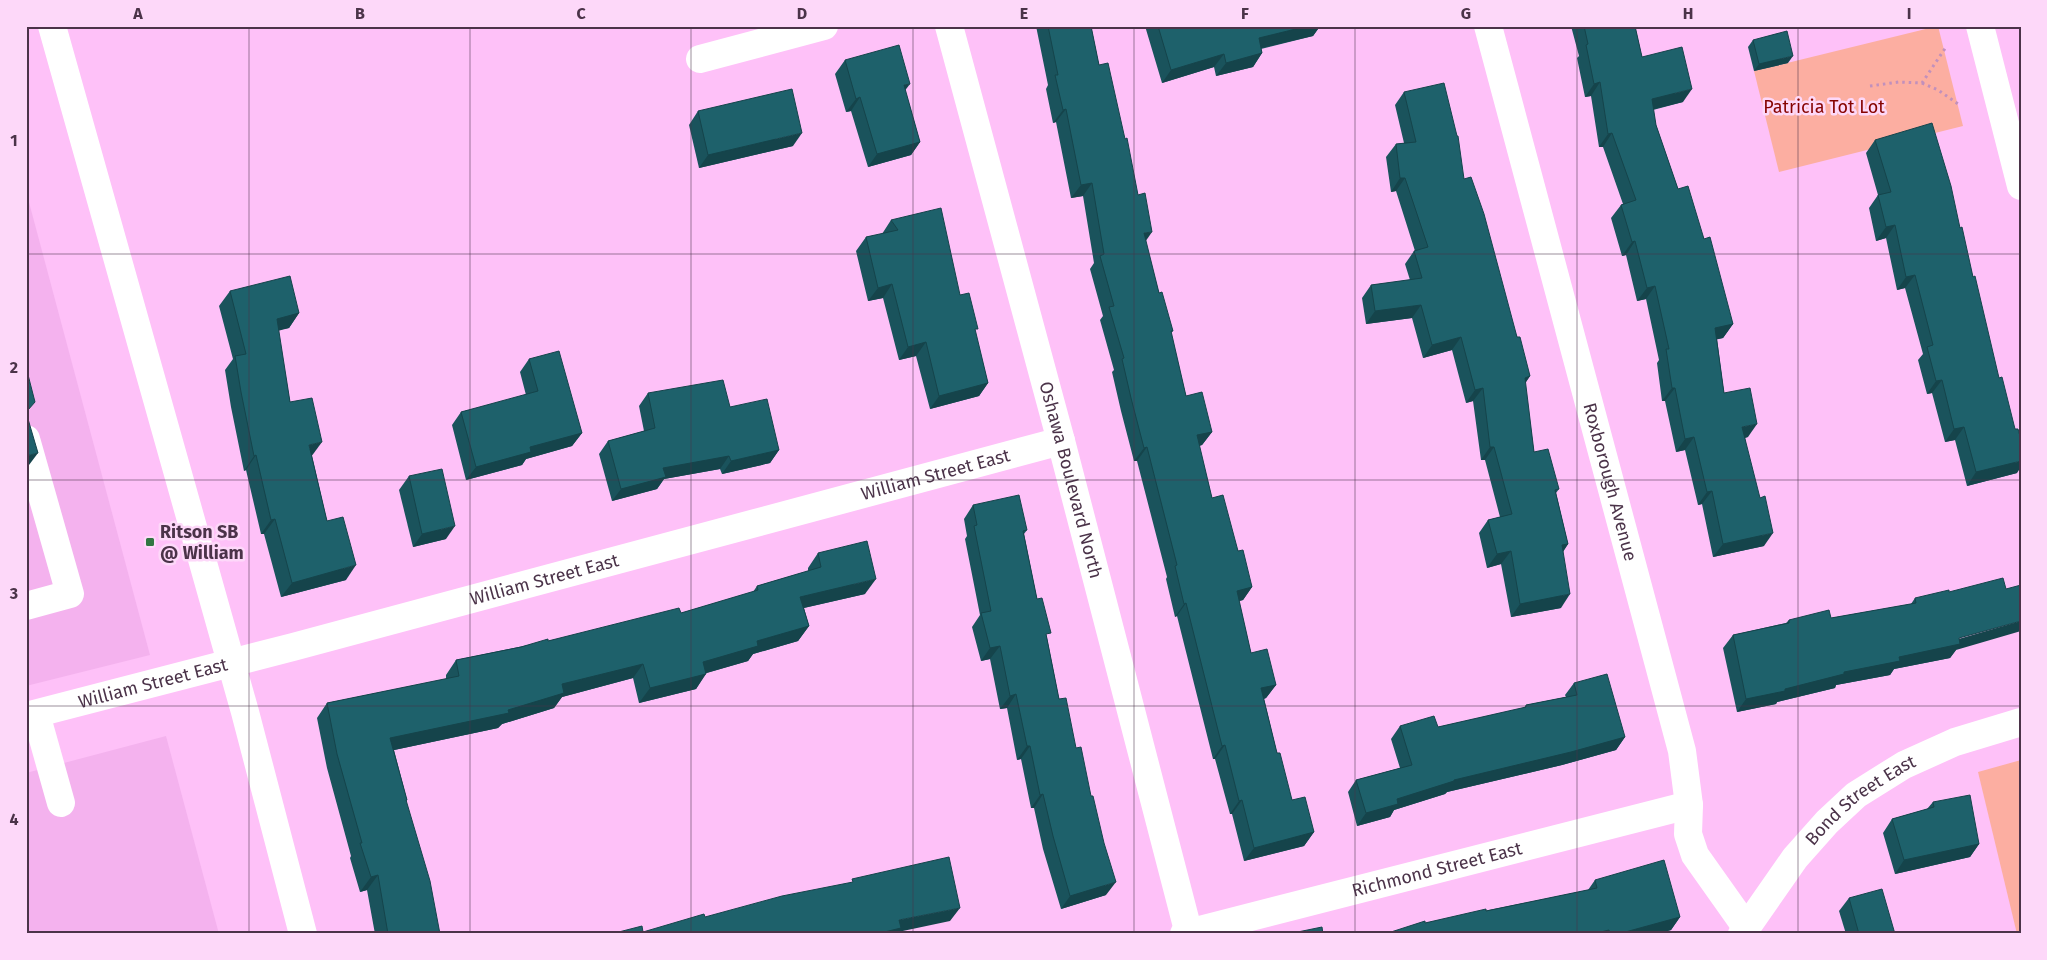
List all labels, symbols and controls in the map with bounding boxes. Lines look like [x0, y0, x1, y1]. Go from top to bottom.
text: A [132, 4, 143, 23]
text: B [355, 4, 365, 23]
text: C [576, 4, 586, 23]
text: D [797, 4, 807, 23]
text: E [1020, 4, 1028, 23]
text: F [1241, 4, 1249, 23]
text: G [1461, 4, 1471, 23]
text: H [1683, 4, 1693, 23]
text: I [1907, 4, 1911, 23]
park label: Patricia Tot Lot [1763, 96, 1885, 118]
text: 1 [10, 131, 18, 150]
text: 2 [10, 358, 18, 377]
street label: Oshawa Boulevard North [1034, 379, 1107, 581]
street label: Roxborough Avenue [1578, 400, 1642, 563]
street label: William Street East [859, 444, 1013, 505]
place label: Ritson SB @ William [160, 521, 244, 564]
marker: Ritson SB @ William [144, 536, 156, 548]
street label: William Street East [468, 549, 622, 610]
text: 3 [9, 584, 18, 603]
street label: William Street East [76, 653, 230, 713]
street label: Bond Street East [1801, 750, 1919, 850]
text: 4 [9, 810, 19, 829]
street label: Richmond Street East [1349, 837, 1525, 902]

